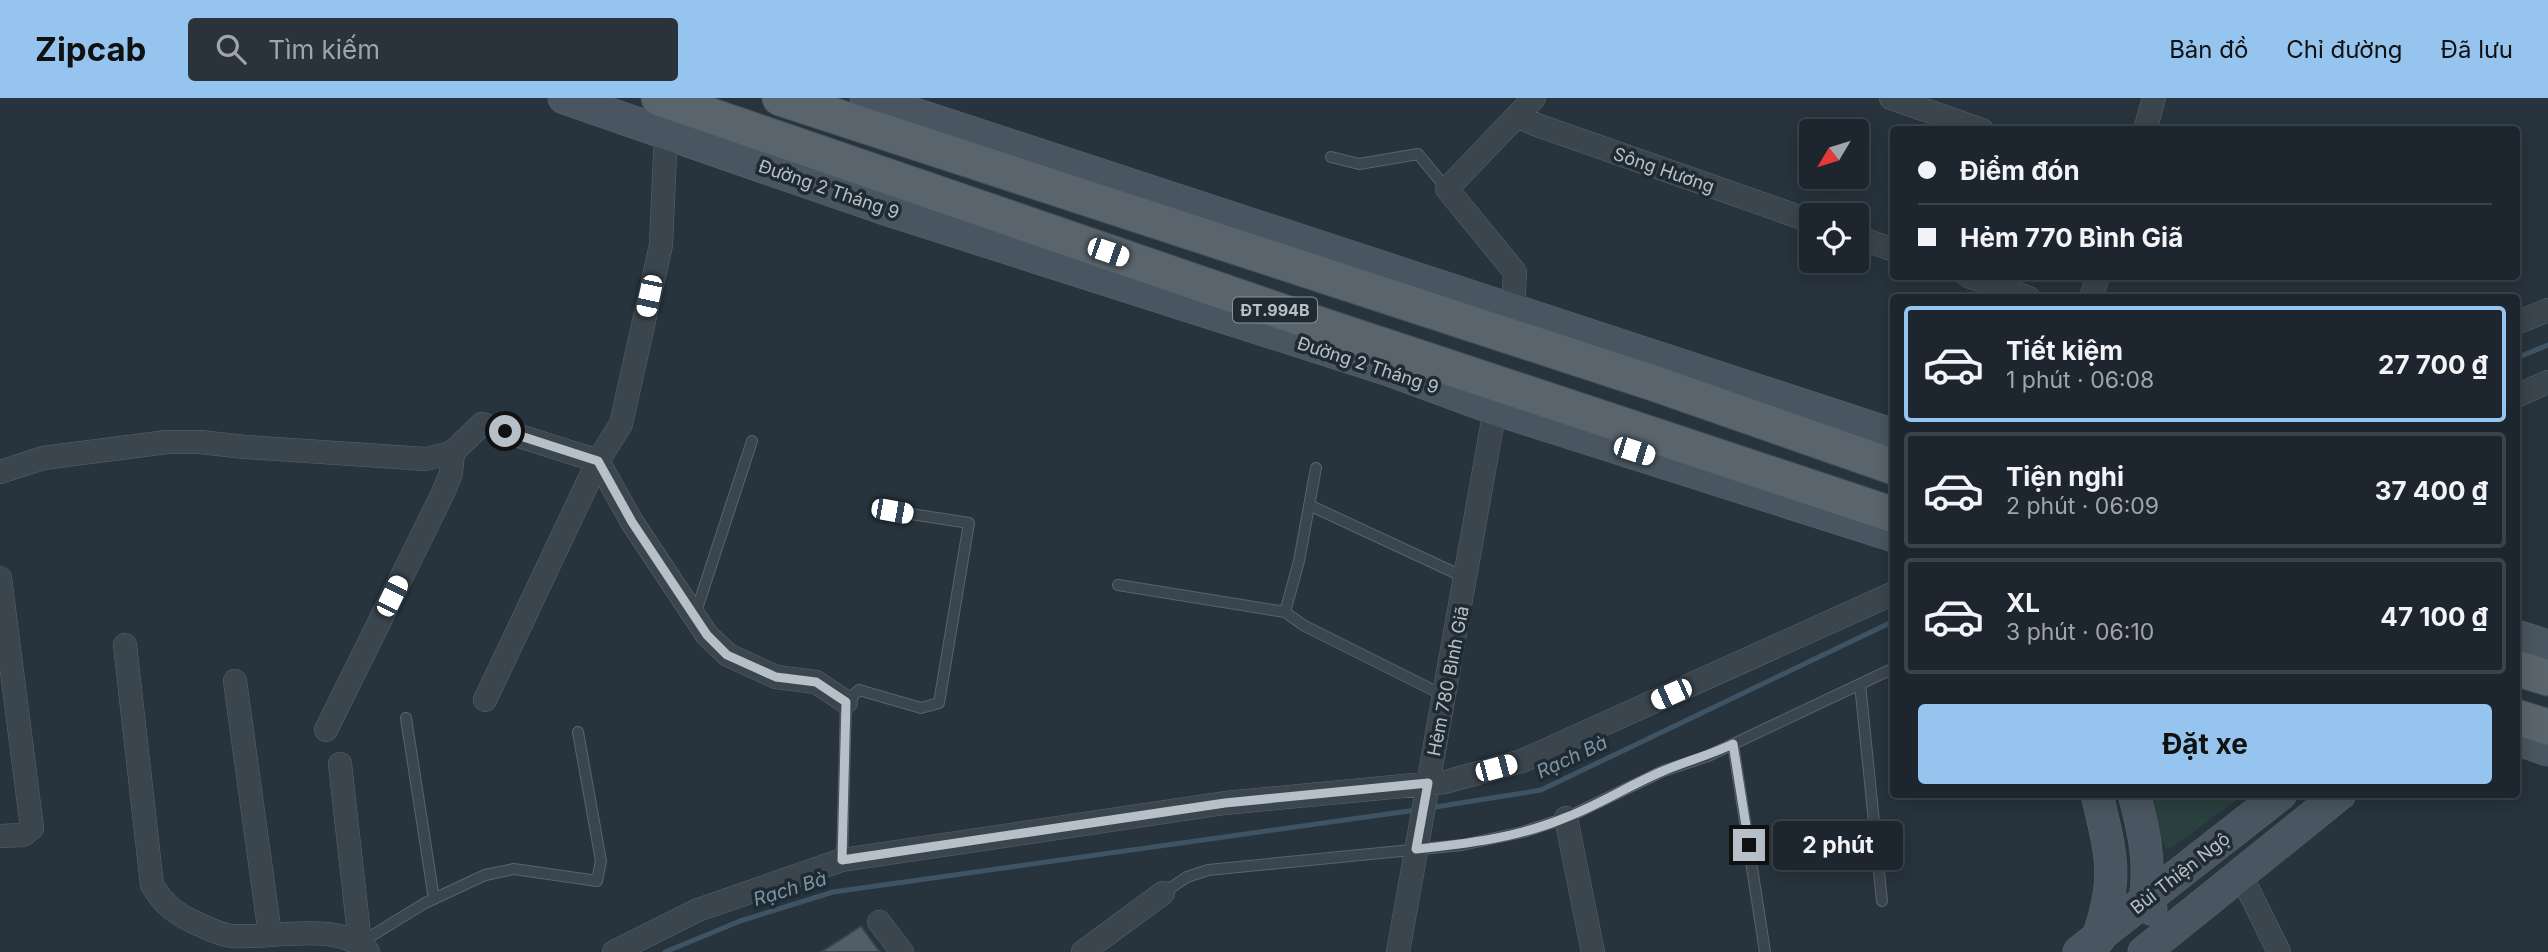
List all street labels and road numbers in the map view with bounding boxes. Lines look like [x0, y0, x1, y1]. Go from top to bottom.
street label: Sông Hương [1611, 143, 1717, 197]
street label: Đường 2 Tháng 9 [756, 155, 902, 223]
road number: ĐT.994B [1233, 298, 1317, 322]
street label: Đường 2 Tháng 9 [1295, 332, 1441, 398]
street label: Hẻm 780 Bình Giã [1423, 604, 1473, 758]
street label: Bùi Thiện Ngộ [2126, 828, 2234, 918]

